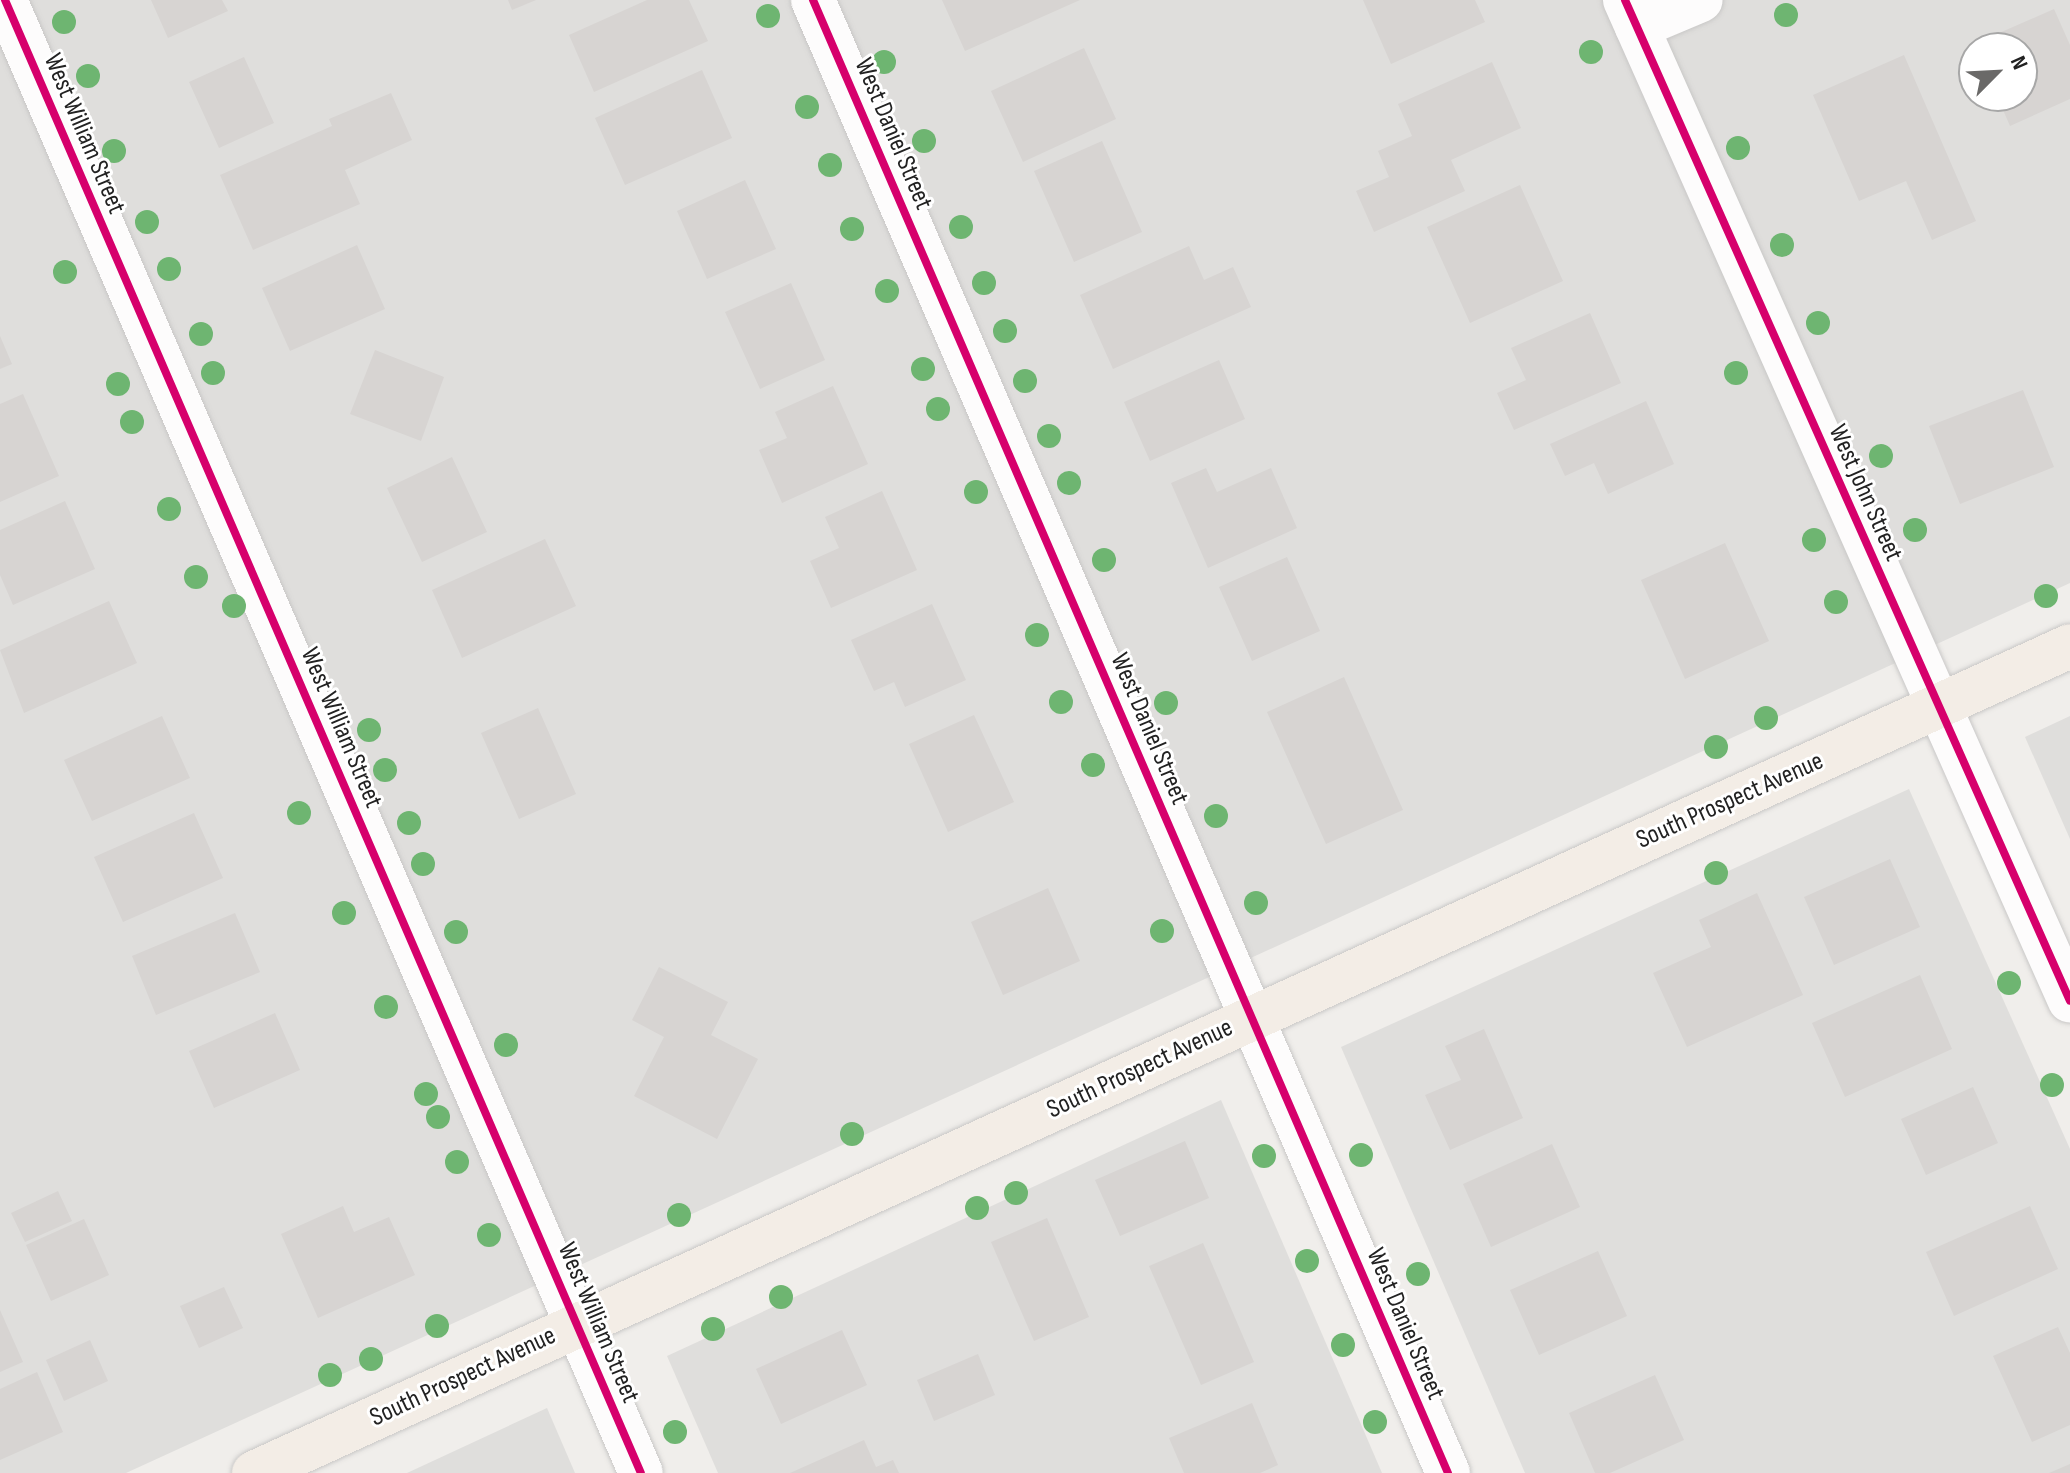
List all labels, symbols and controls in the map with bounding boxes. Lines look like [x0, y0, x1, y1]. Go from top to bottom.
north arrow [1958, 32, 2038, 112]
street label: West William Street [36, 49, 132, 219]
text: N [2004, 52, 2033, 74]
street label: West Daniel Street [847, 54, 939, 214]
street label: West John Street [1821, 420, 1909, 566]
street label: West William Street [293, 643, 389, 813]
street label: West Daniel Street [1103, 649, 1195, 809]
street label: South Prospect Avenue [1632, 746, 1828, 856]
street label: South Prospect Avenue [1042, 1012, 1238, 1126]
street label: West William Street [550, 1238, 646, 1408]
street label: West Daniel Street [1359, 1244, 1451, 1404]
street label: South Prospect Avenue [365, 1320, 561, 1434]

